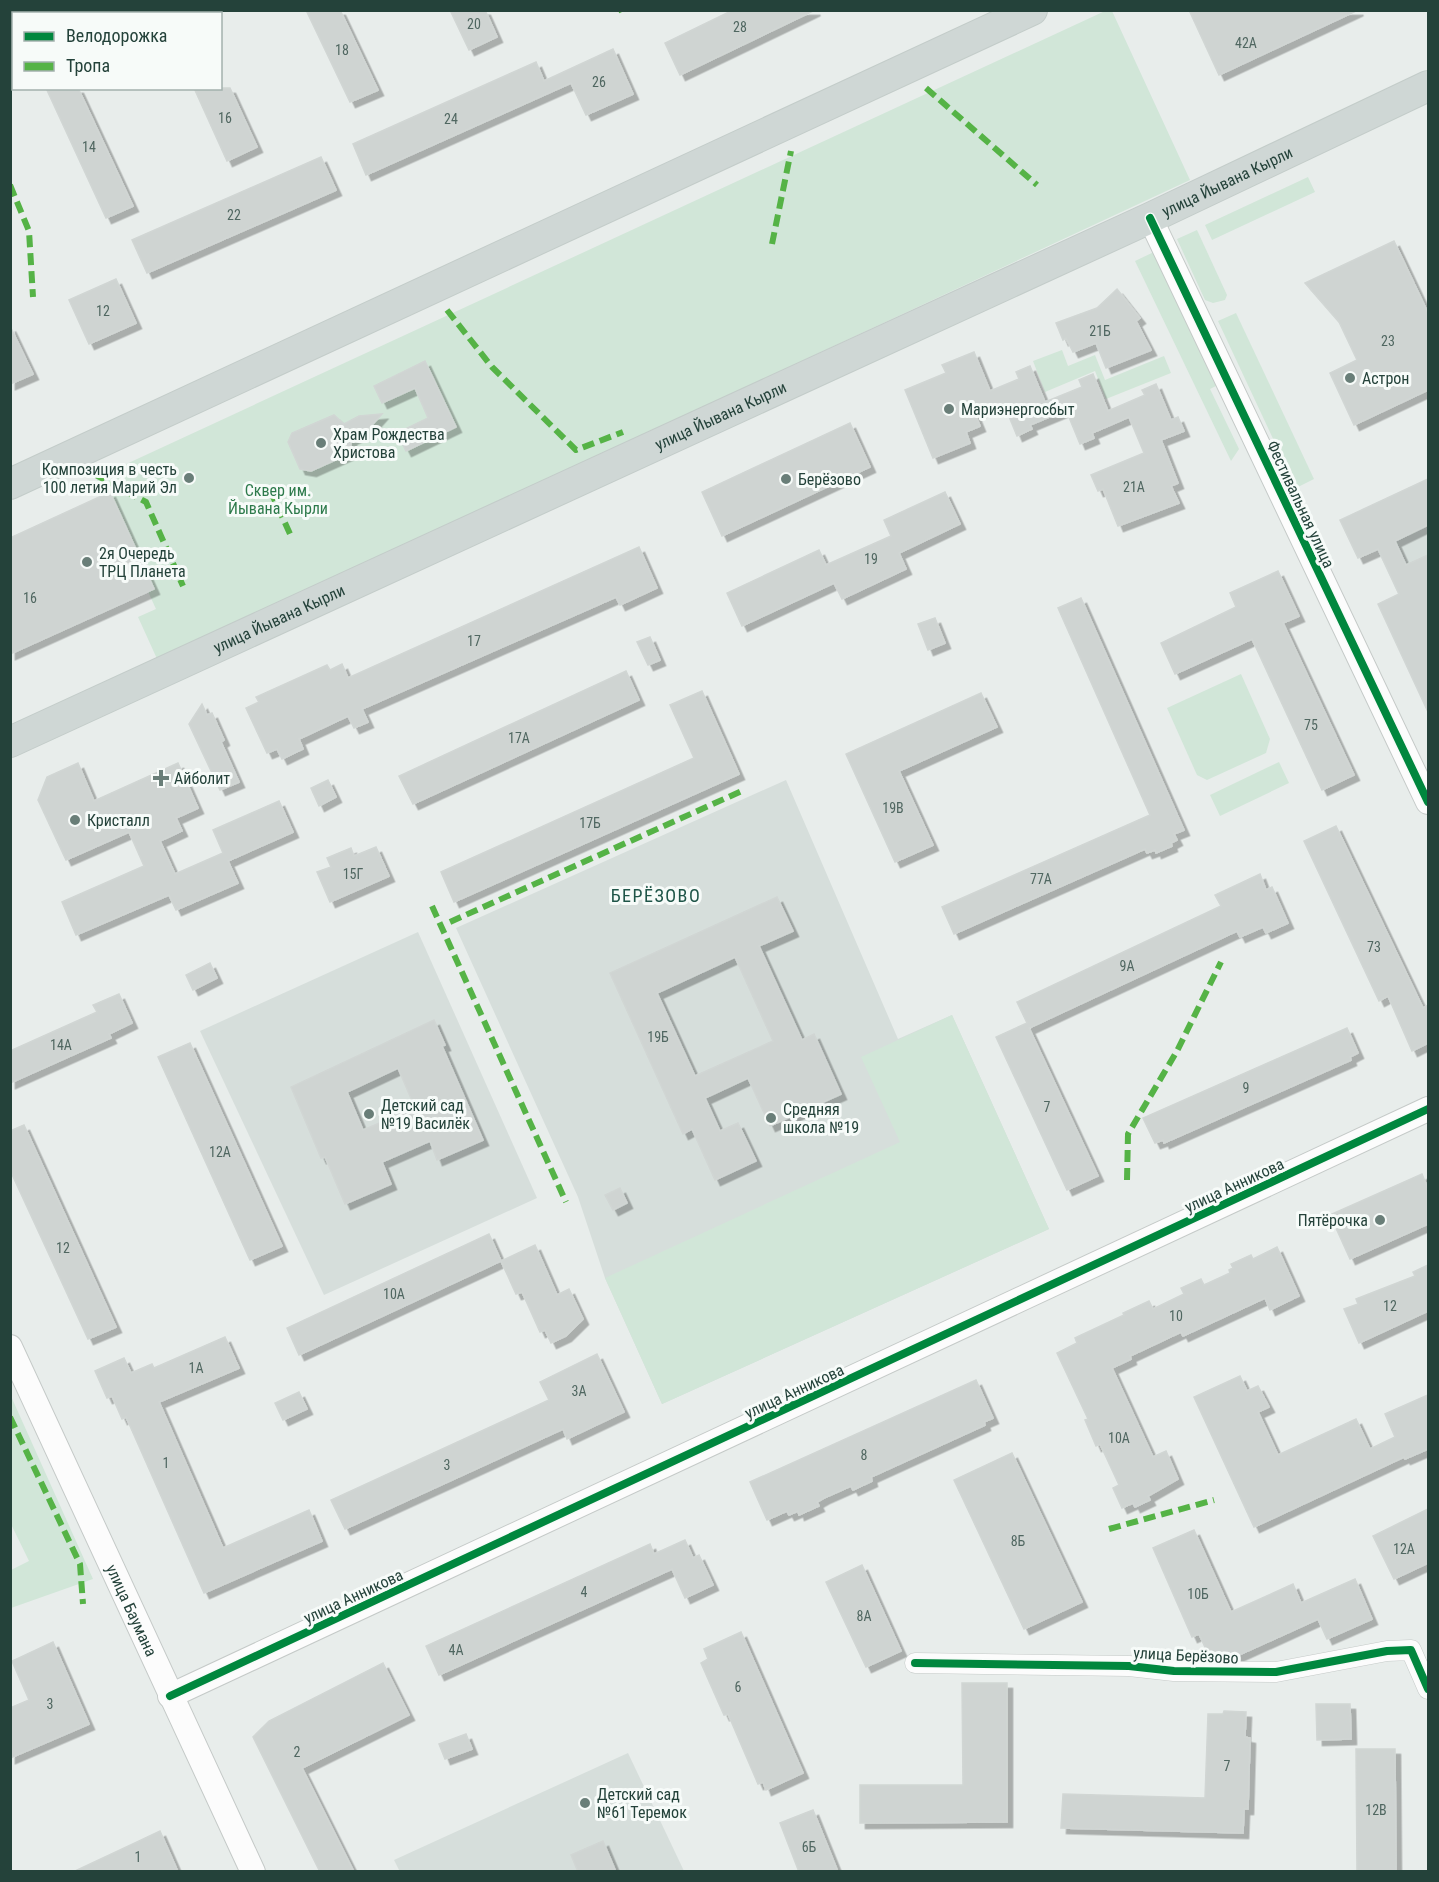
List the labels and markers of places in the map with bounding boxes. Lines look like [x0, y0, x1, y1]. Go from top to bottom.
place label: Астрон [1362, 369, 1409, 388]
marker: Астрон [1343, 371, 1357, 385]
place label: Мариэнергосбыт [961, 400, 1075, 419]
marker: Мариэнергосбыт [942, 402, 956, 416]
place label: Храм Рождества Христова [333, 425, 445, 462]
marker: Храм Рождества Христова [314, 436, 328, 450]
place label: Композиция в честь 100 летия Марий Эл [42, 460, 177, 497]
place label: Берёзово [798, 470, 861, 489]
marker: Композиция в честь 100 летия Марий Эл [182, 471, 196, 485]
marker: Берёзово [779, 472, 793, 486]
place label: 2я Очередь ТРЦ Планета [99, 544, 186, 581]
marker: 2я Очередь ТРЦ Планета [80, 555, 94, 569]
marker: Айболит [152, 769, 170, 787]
place label: Айболит [174, 769, 230, 788]
place label: Кристалл [87, 811, 150, 830]
marker: Кристалл [68, 813, 82, 827]
place label: Детский сад №19 Василёк [381, 1096, 470, 1133]
place label: Средняя школа №19 [783, 1100, 859, 1137]
marker: Детский сад №19 Василёк [362, 1107, 376, 1121]
marker: Средняя школа №19 [764, 1111, 778, 1125]
place label: Пятёрочка [1298, 1211, 1368, 1230]
marker: Пятёрочка [1373, 1213, 1387, 1227]
place label: Детский сад №61 Теремок [597, 1785, 687, 1822]
marker: Детский сад №61 Теремок [578, 1796, 592, 1810]

